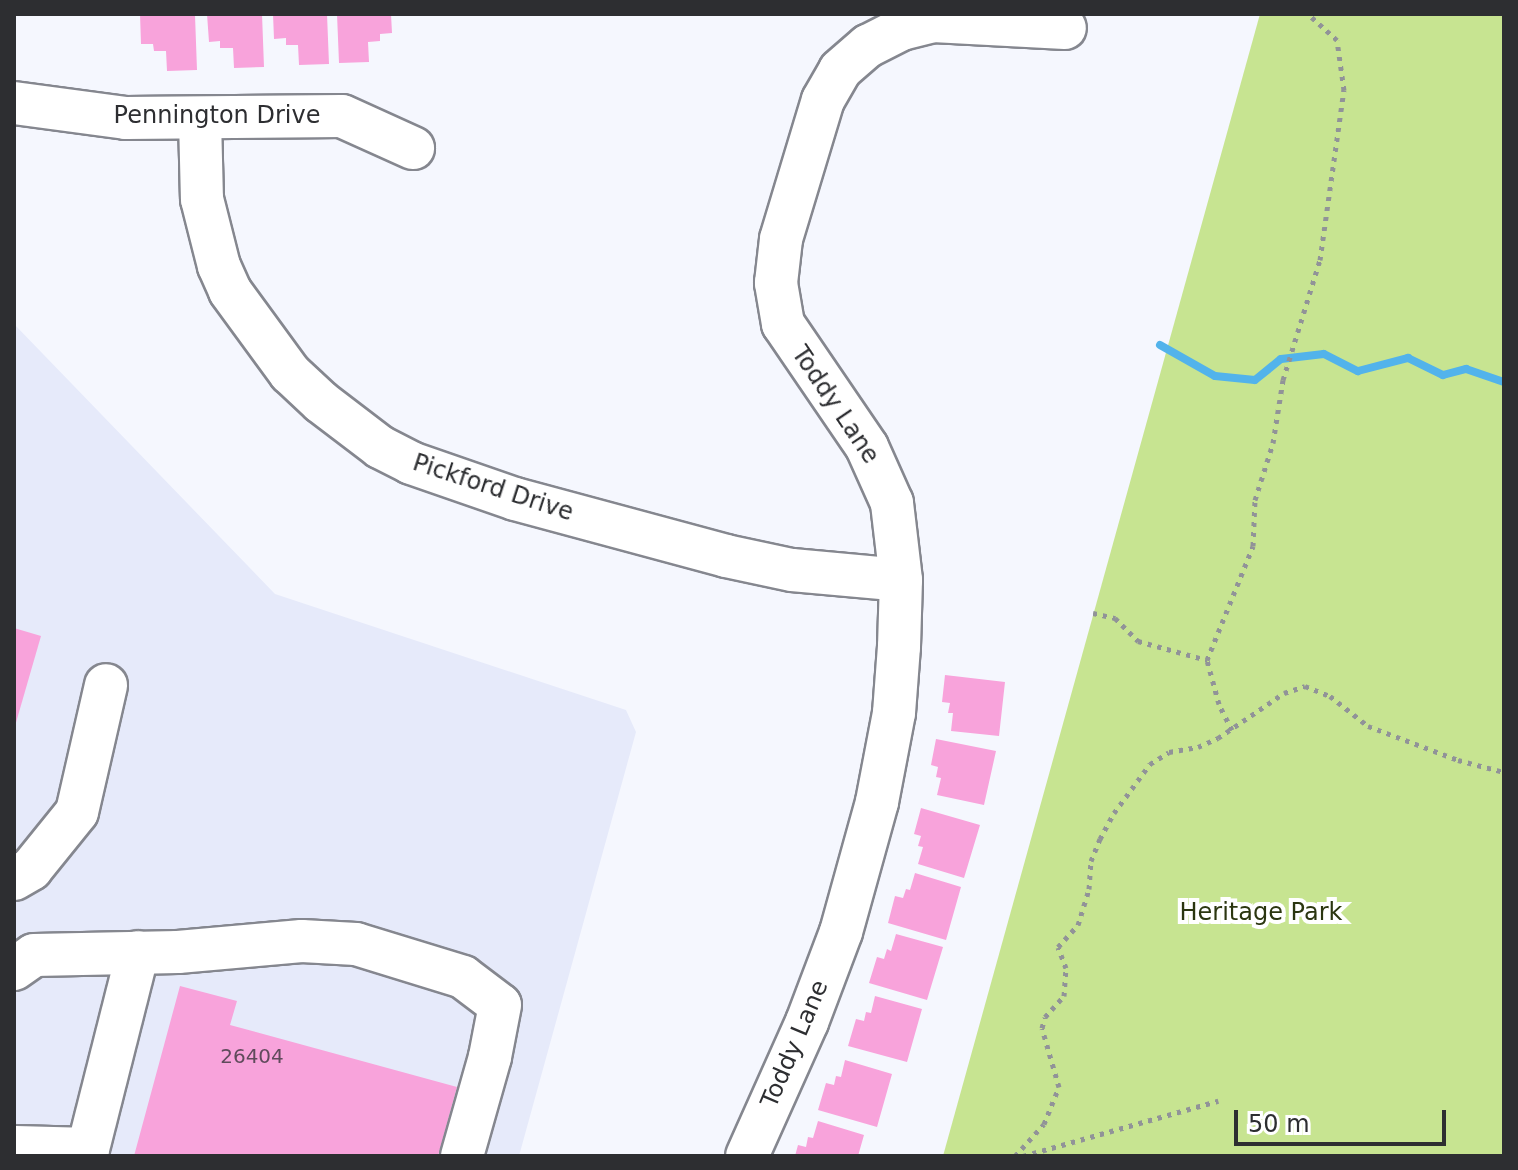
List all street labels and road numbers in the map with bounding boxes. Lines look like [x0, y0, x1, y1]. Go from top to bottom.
street label: Pennington Drive [114, 102, 320, 130]
street label: Toddy Lane [785, 341, 885, 469]
street label: Pickford Drive [409, 448, 577, 528]
street label: Toddy Lane [755, 976, 835, 1112]

